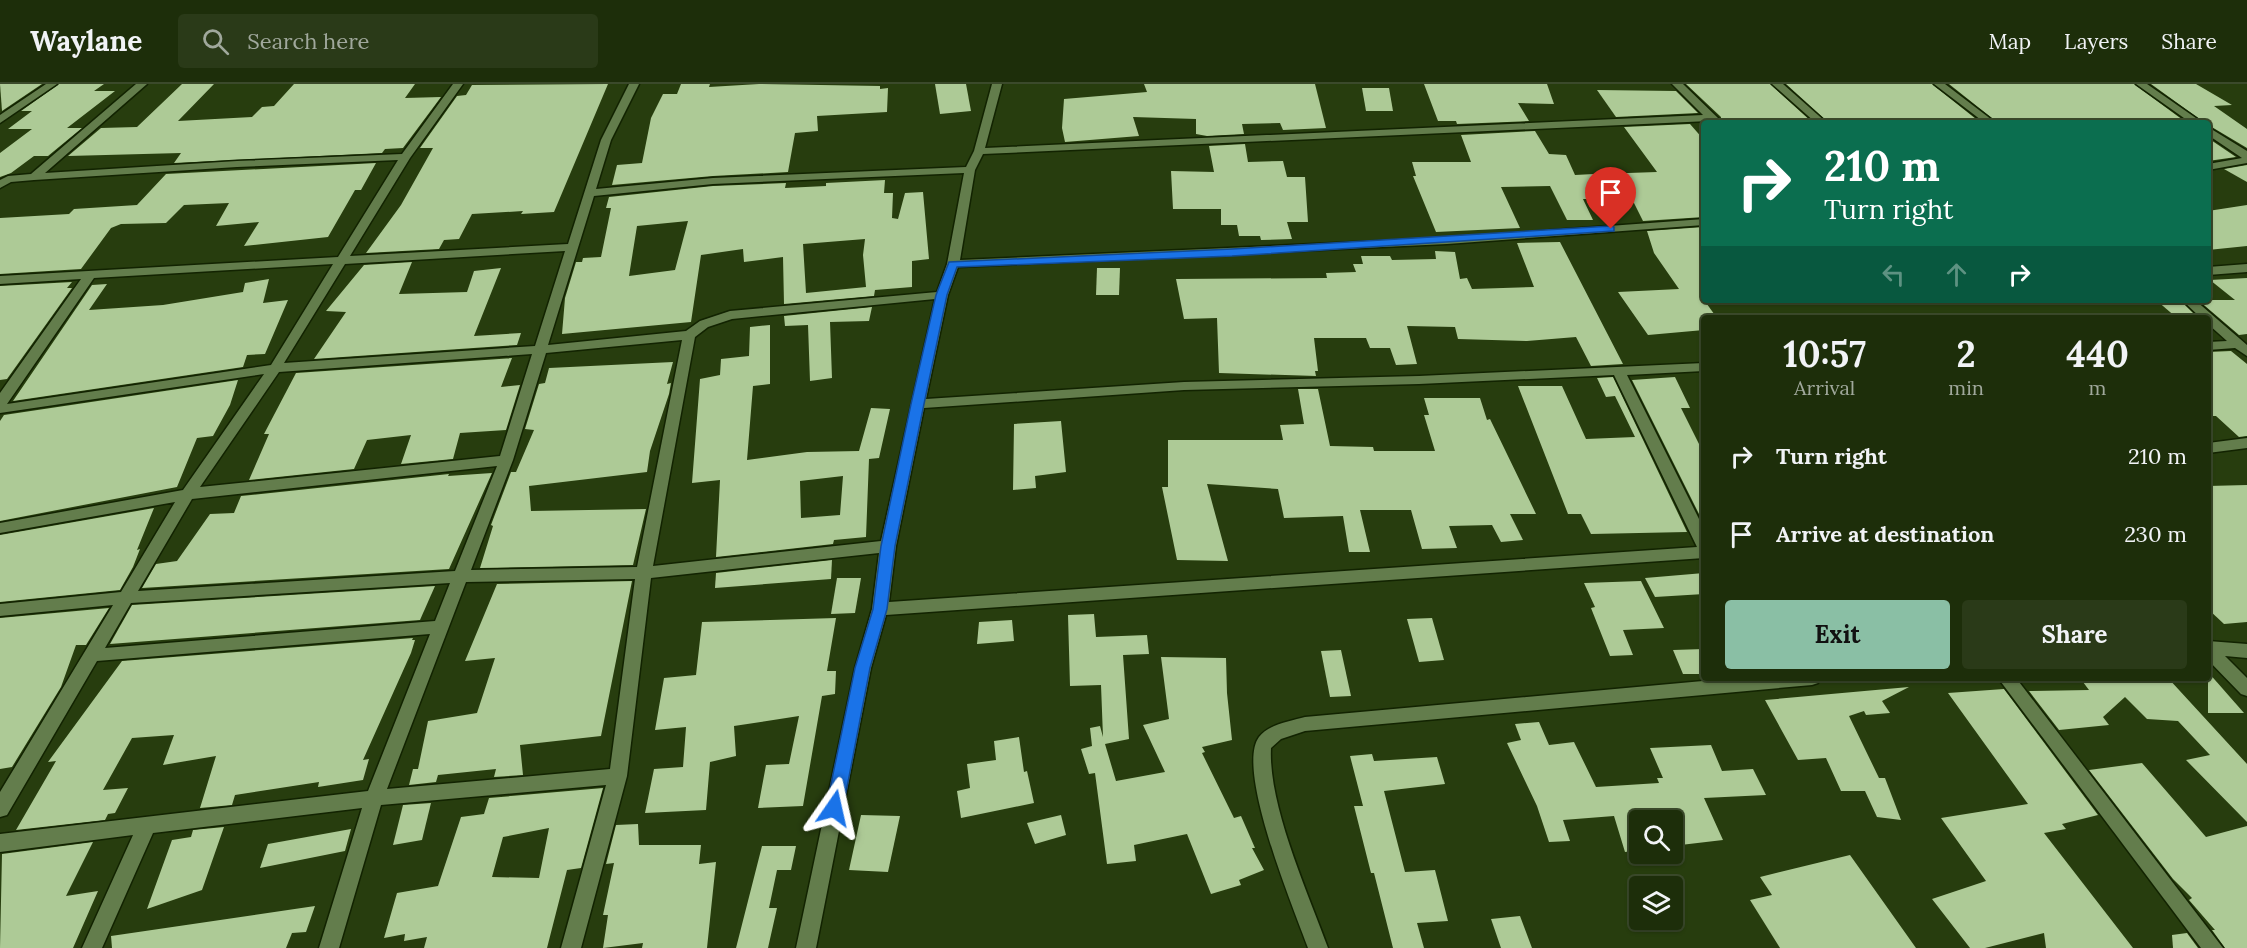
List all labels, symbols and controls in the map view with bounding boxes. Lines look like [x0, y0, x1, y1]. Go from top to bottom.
search box [178, 14, 598, 68]
text: Waylane [30, 23, 142, 59]
icon: search [199, 25, 232, 58]
text: Search here [247, 27, 370, 55]
text: Map [1988, 28, 2031, 55]
text: Layers [2064, 28, 2128, 55]
text: Share [2161, 28, 2217, 55]
text: 210 m [1824, 139, 1940, 193]
icon: right [1725, 144, 1803, 222]
pin [1585, 167, 1636, 229]
icon: arrive [1594, 176, 1627, 209]
text: Turn right [1824, 192, 1953, 226]
icon: left [1877, 258, 1910, 291]
icon: ahead [1940, 258, 1973, 291]
icon: right [2003, 258, 2036, 291]
text: 10:57 [1783, 331, 1866, 377]
text: 2 [1957, 331, 1976, 377]
text: 440 [2066, 331, 2129, 377]
text: Arrival [1794, 375, 1855, 400]
text: min [1948, 375, 1984, 400]
text: m [2089, 375, 2106, 400]
icon: right [1725, 440, 1758, 473]
text: Turn right [1776, 442, 1887, 470]
text: 210 m [2128, 442, 2187, 470]
icon: arrive [1725, 518, 1758, 551]
text: Arrive at destination [1776, 520, 1994, 548]
text: 230 m [2124, 520, 2187, 548]
button: Exit [1725, 600, 1950, 669]
button: Share [1962, 600, 2187, 669]
position arrow [802, 776, 866, 840]
map controls [1629, 810, 1683, 930]
button: search [1629, 810, 1683, 864]
button: layers [1629, 876, 1683, 930]

